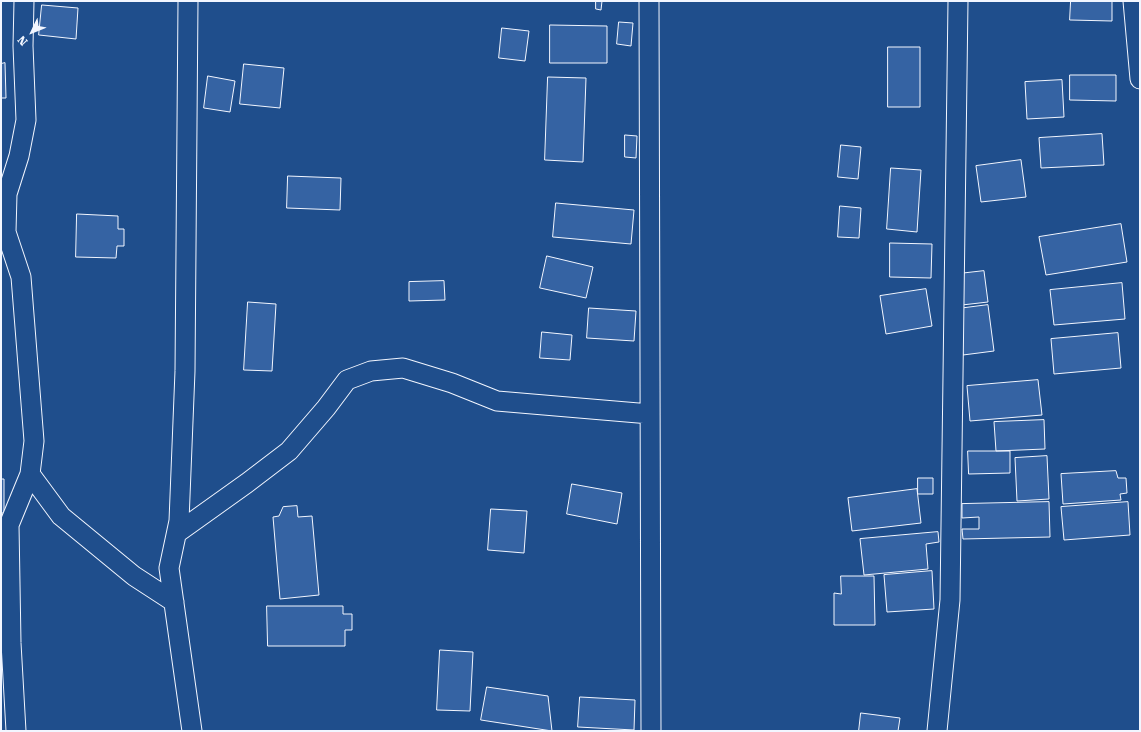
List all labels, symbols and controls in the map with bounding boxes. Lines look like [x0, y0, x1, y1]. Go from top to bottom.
north arrow [12, 12, 52, 52]
text: N [15, 33, 31, 48]

